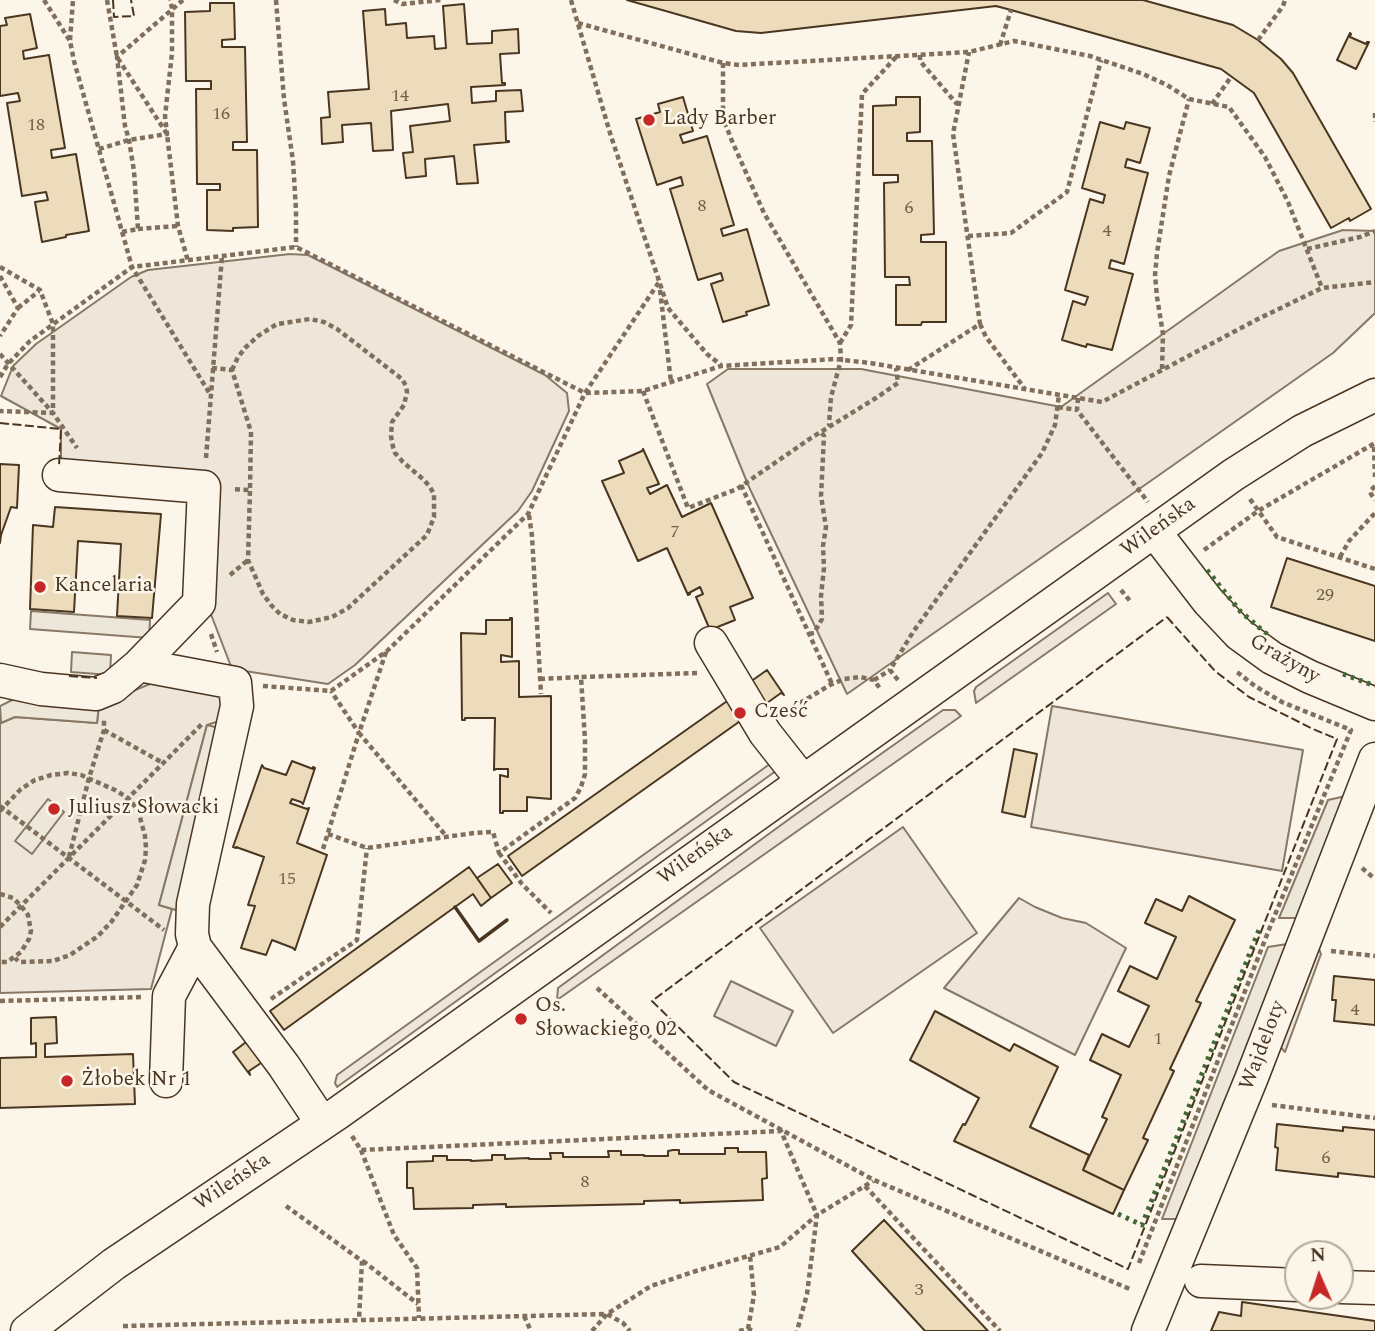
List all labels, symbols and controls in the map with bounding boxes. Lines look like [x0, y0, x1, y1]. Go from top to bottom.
house number: 14 [391, 86, 409, 108]
house number: 16 [212, 104, 230, 126]
place label: Lady Barber [663, 107, 776, 133]
marker: Lady Barber [641, 112, 657, 128]
house number: 18 [27, 115, 45, 137]
house number: 8 [698, 196, 706, 218]
house number: 6 [905, 198, 913, 220]
house number: 4 [1103, 221, 1111, 243]
street label: Wileńska [1117, 492, 1201, 564]
house number: 7 [671, 522, 679, 544]
place label: Kancelaria [54, 574, 153, 600]
marker: Kancelaria [32, 579, 48, 595]
house number: 29 [1316, 585, 1334, 607]
street label: Grażyny [1244, 630, 1324, 690]
place label: Cześć [754, 700, 808, 726]
marker: Cześć [732, 705, 748, 721]
place label: Juliusz Słowacki [68, 796, 219, 822]
marker: Juliusz Słowacki [46, 801, 62, 817]
street label: Wileńska [654, 820, 738, 892]
house number: 15 [278, 869, 296, 891]
place label: Os. Słowackiego 02 [535, 994, 677, 1044]
street label: Wajdeloty [1235, 998, 1293, 1094]
house number: 4 [1351, 1000, 1359, 1022]
marker: Os. Słowackiego 02 [513, 1011, 529, 1027]
house number: 1 [1154, 1029, 1162, 1051]
place label: Żłobek Nr 1 [81, 1068, 192, 1094]
marker: Żłobek Nr 1 [59, 1073, 75, 1089]
street label: Wileńska [190, 1148, 276, 1218]
house number: 6 [1322, 1148, 1330, 1170]
house number: 8 [581, 1172, 589, 1194]
north arrow [1284, 1240, 1354, 1310]
text: N [1309, 1241, 1326, 1270]
house number: 3 [915, 1280, 923, 1302]

